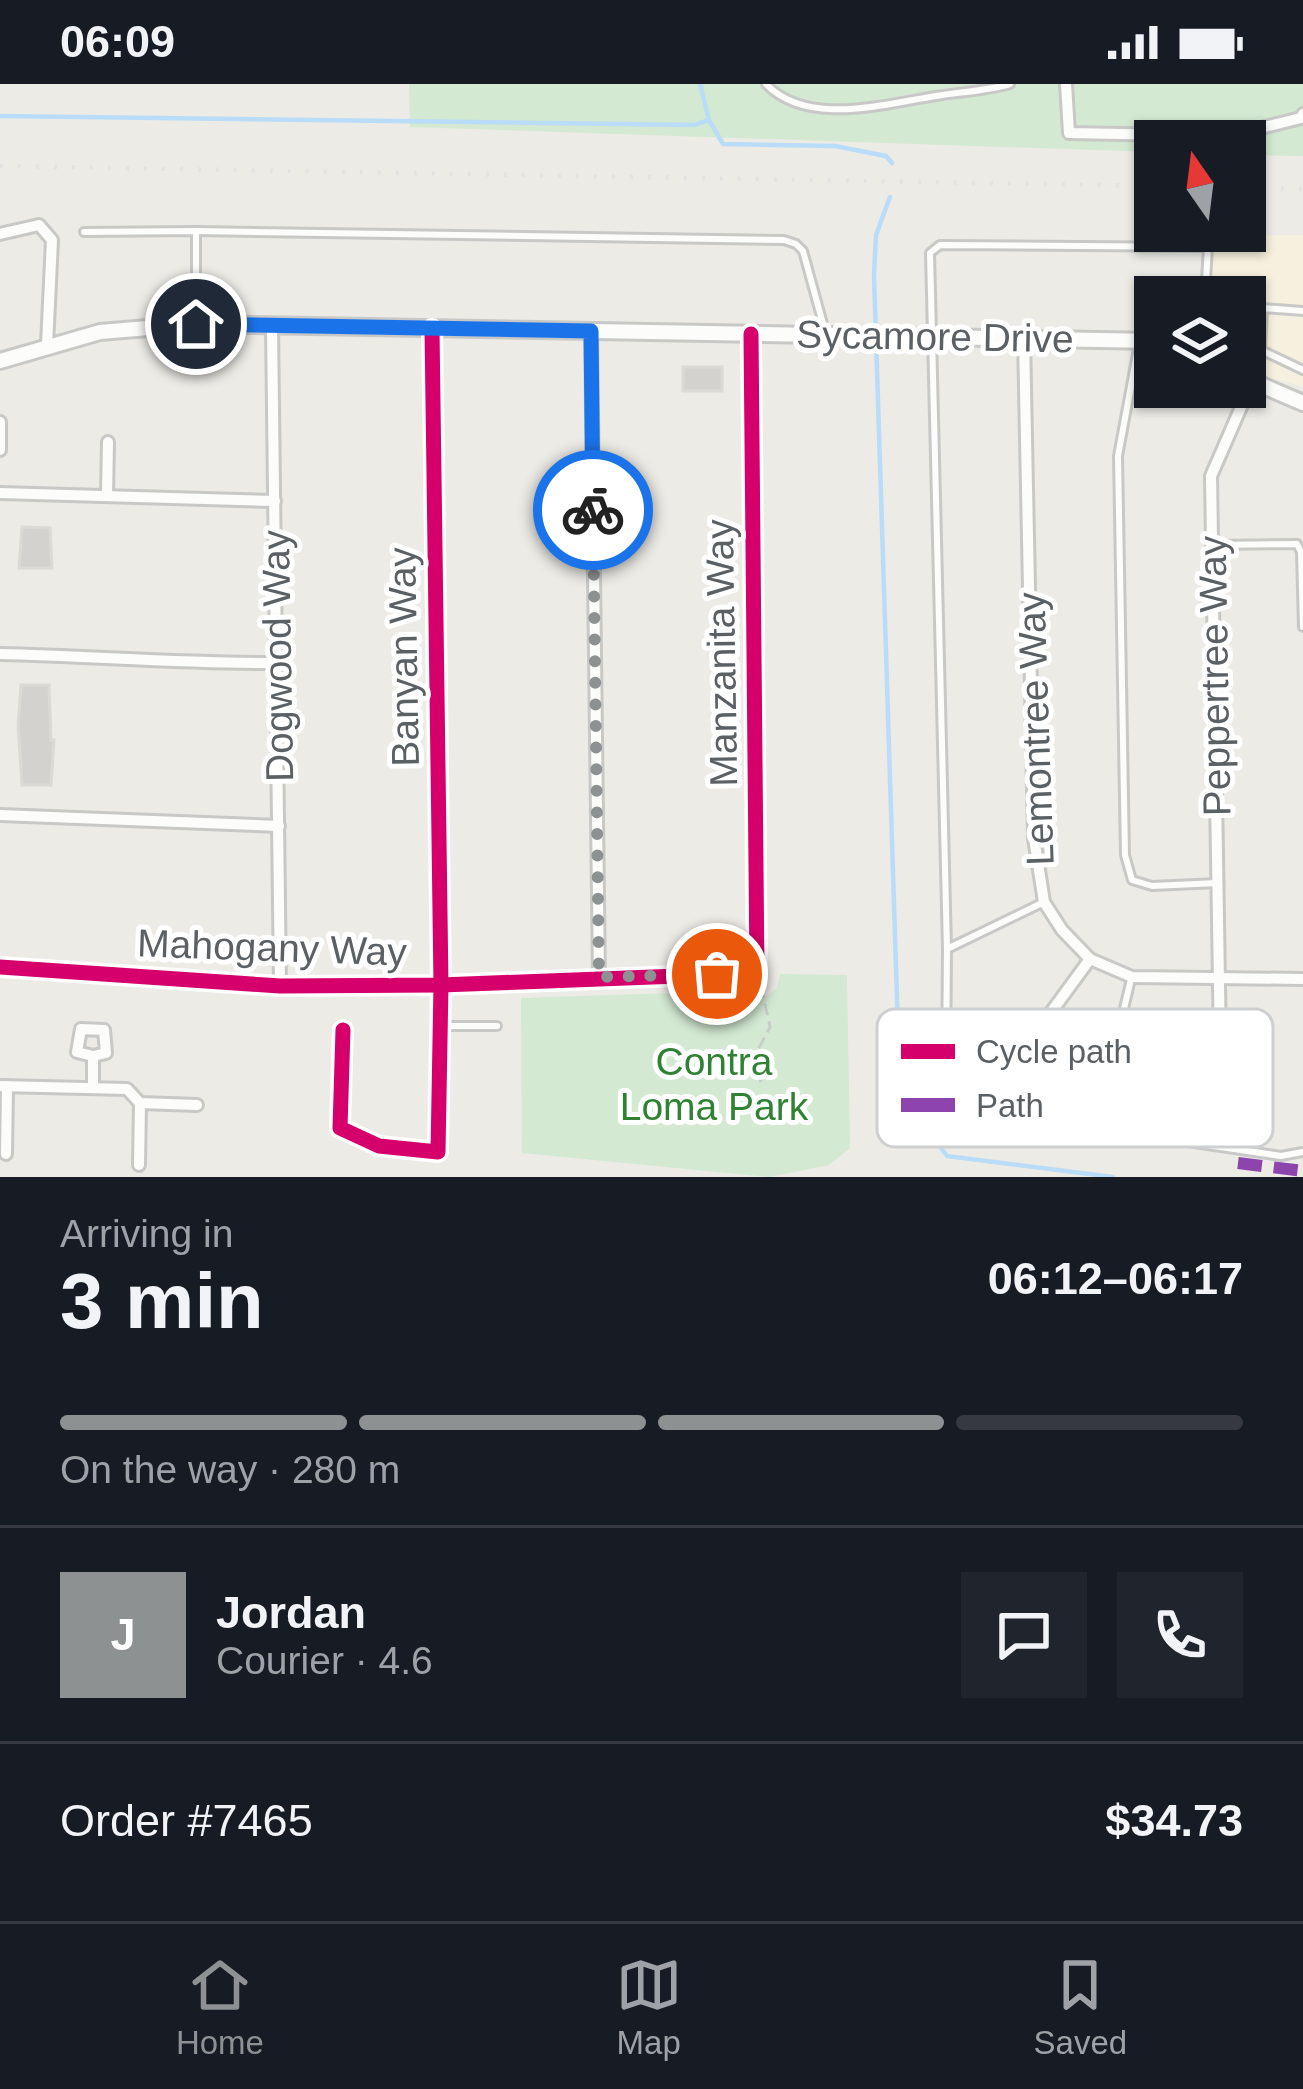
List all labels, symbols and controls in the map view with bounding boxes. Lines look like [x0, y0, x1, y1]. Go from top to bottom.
text: 06:09 [60, 16, 175, 67]
north arrow [1134, 120, 1266, 252]
map controls [1134, 120, 1266, 408]
pin [145, 273, 247, 375]
button: layers [1134, 276, 1266, 408]
icon: home [163, 291, 229, 357]
street label: Sycamore Drive [796, 313, 1074, 360]
courier [533, 450, 653, 570]
icon: bike [560, 477, 626, 543]
street label: Manzanita Way [698, 518, 745, 787]
street label: Dogwood Way [254, 529, 301, 782]
street label: Peppertree Way [1191, 535, 1238, 817]
street label: Banyan Way [380, 546, 427, 767]
street label: Lemontree Way [1009, 591, 1062, 867]
street label: Mahogany Way [137, 921, 408, 974]
pin [666, 923, 768, 1025]
icon: bag [684, 941, 750, 1007]
legend [877, 1009, 1273, 1147]
text: Cycle path [976, 1033, 1132, 1070]
park label: Contra Loma Park [620, 1040, 809, 1128]
text: Path [976, 1087, 1044, 1124]
text: Arriving in [60, 1212, 233, 1255]
text: 06:12–06:17 [988, 1253, 1243, 1304]
text: 3 min [60, 1257, 264, 1345]
text: On the way · 280 m [60, 1448, 400, 1491]
button: chat [961, 1572, 1087, 1698]
button: phone [1117, 1572, 1243, 1698]
text: Jordan [216, 1587, 366, 1638]
text: J [110, 1609, 136, 1660]
text: Courier · 4.6 [216, 1639, 433, 1682]
text: Order #7465 [60, 1795, 313, 1846]
text: $34.73 [1105, 1795, 1243, 1846]
tab: Home [176, 1952, 264, 2062]
tab: Map [616, 1952, 682, 2062]
tab: Saved [1034, 1952, 1127, 2062]

